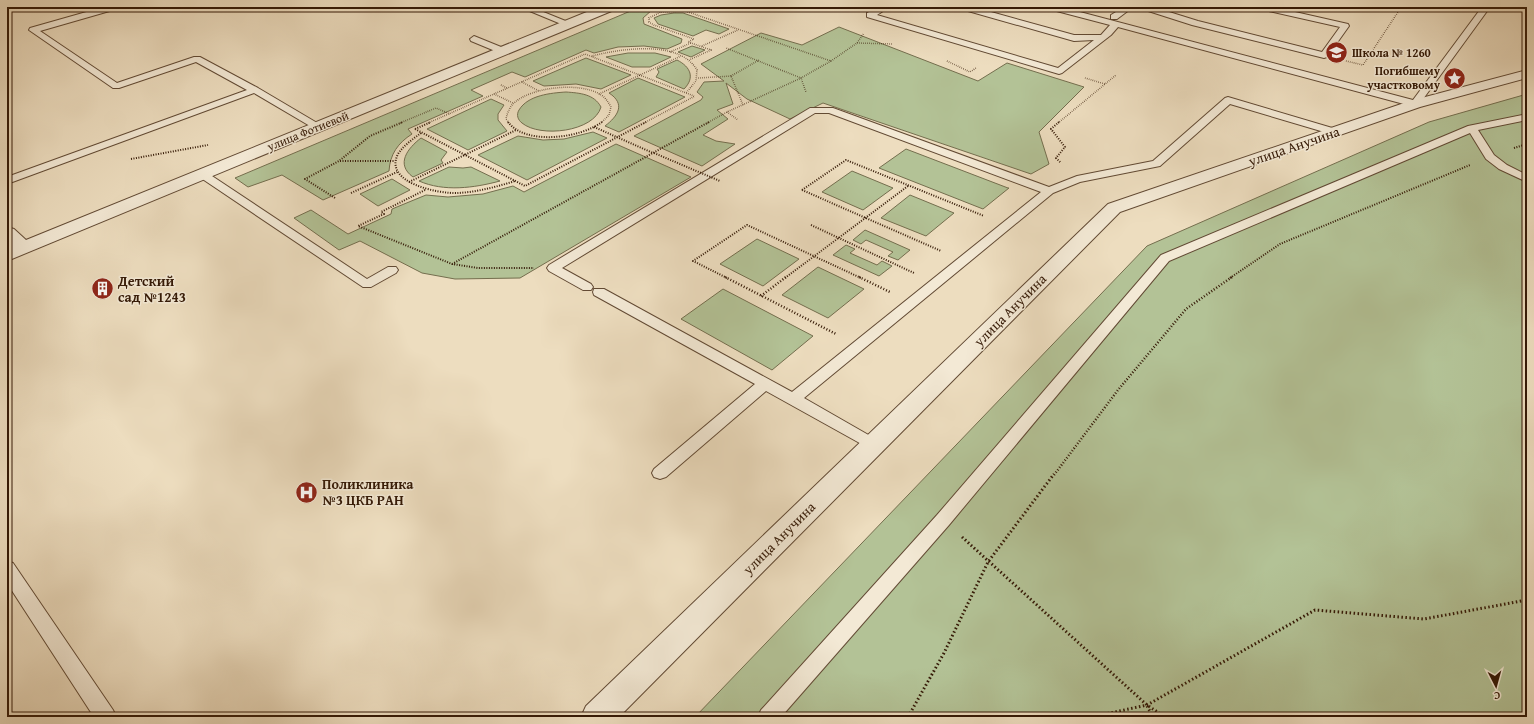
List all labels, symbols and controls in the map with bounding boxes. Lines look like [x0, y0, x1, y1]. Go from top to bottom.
school or university icon: Школа № 1260 [1324, 40, 1350, 66]
place label: Школа № 1260 [1352, 44, 1431, 61]
place label: Погибшему участковому [1366, 62, 1441, 93]
place icon: Погибшему участковому [1442, 65, 1468, 91]
street label: улица Фотиевой [264, 106, 351, 155]
street label: улица Анучина [1245, 121, 1343, 171]
street label: улица Анучина [969, 269, 1051, 351]
place label: Детский сад №1243 [117, 271, 186, 307]
building icon: Детский сад №1243 [90, 276, 116, 302]
place label: Поликлиника №3 ЦКБ РАН [322, 474, 414, 510]
hospital icon: Поликлиника №3 ЦКБ РАН [293, 479, 319, 505]
street label: улица Анучина [738, 497, 820, 579]
north arrow [1476, 666, 1516, 706]
text: С [1493, 688, 1501, 704]

